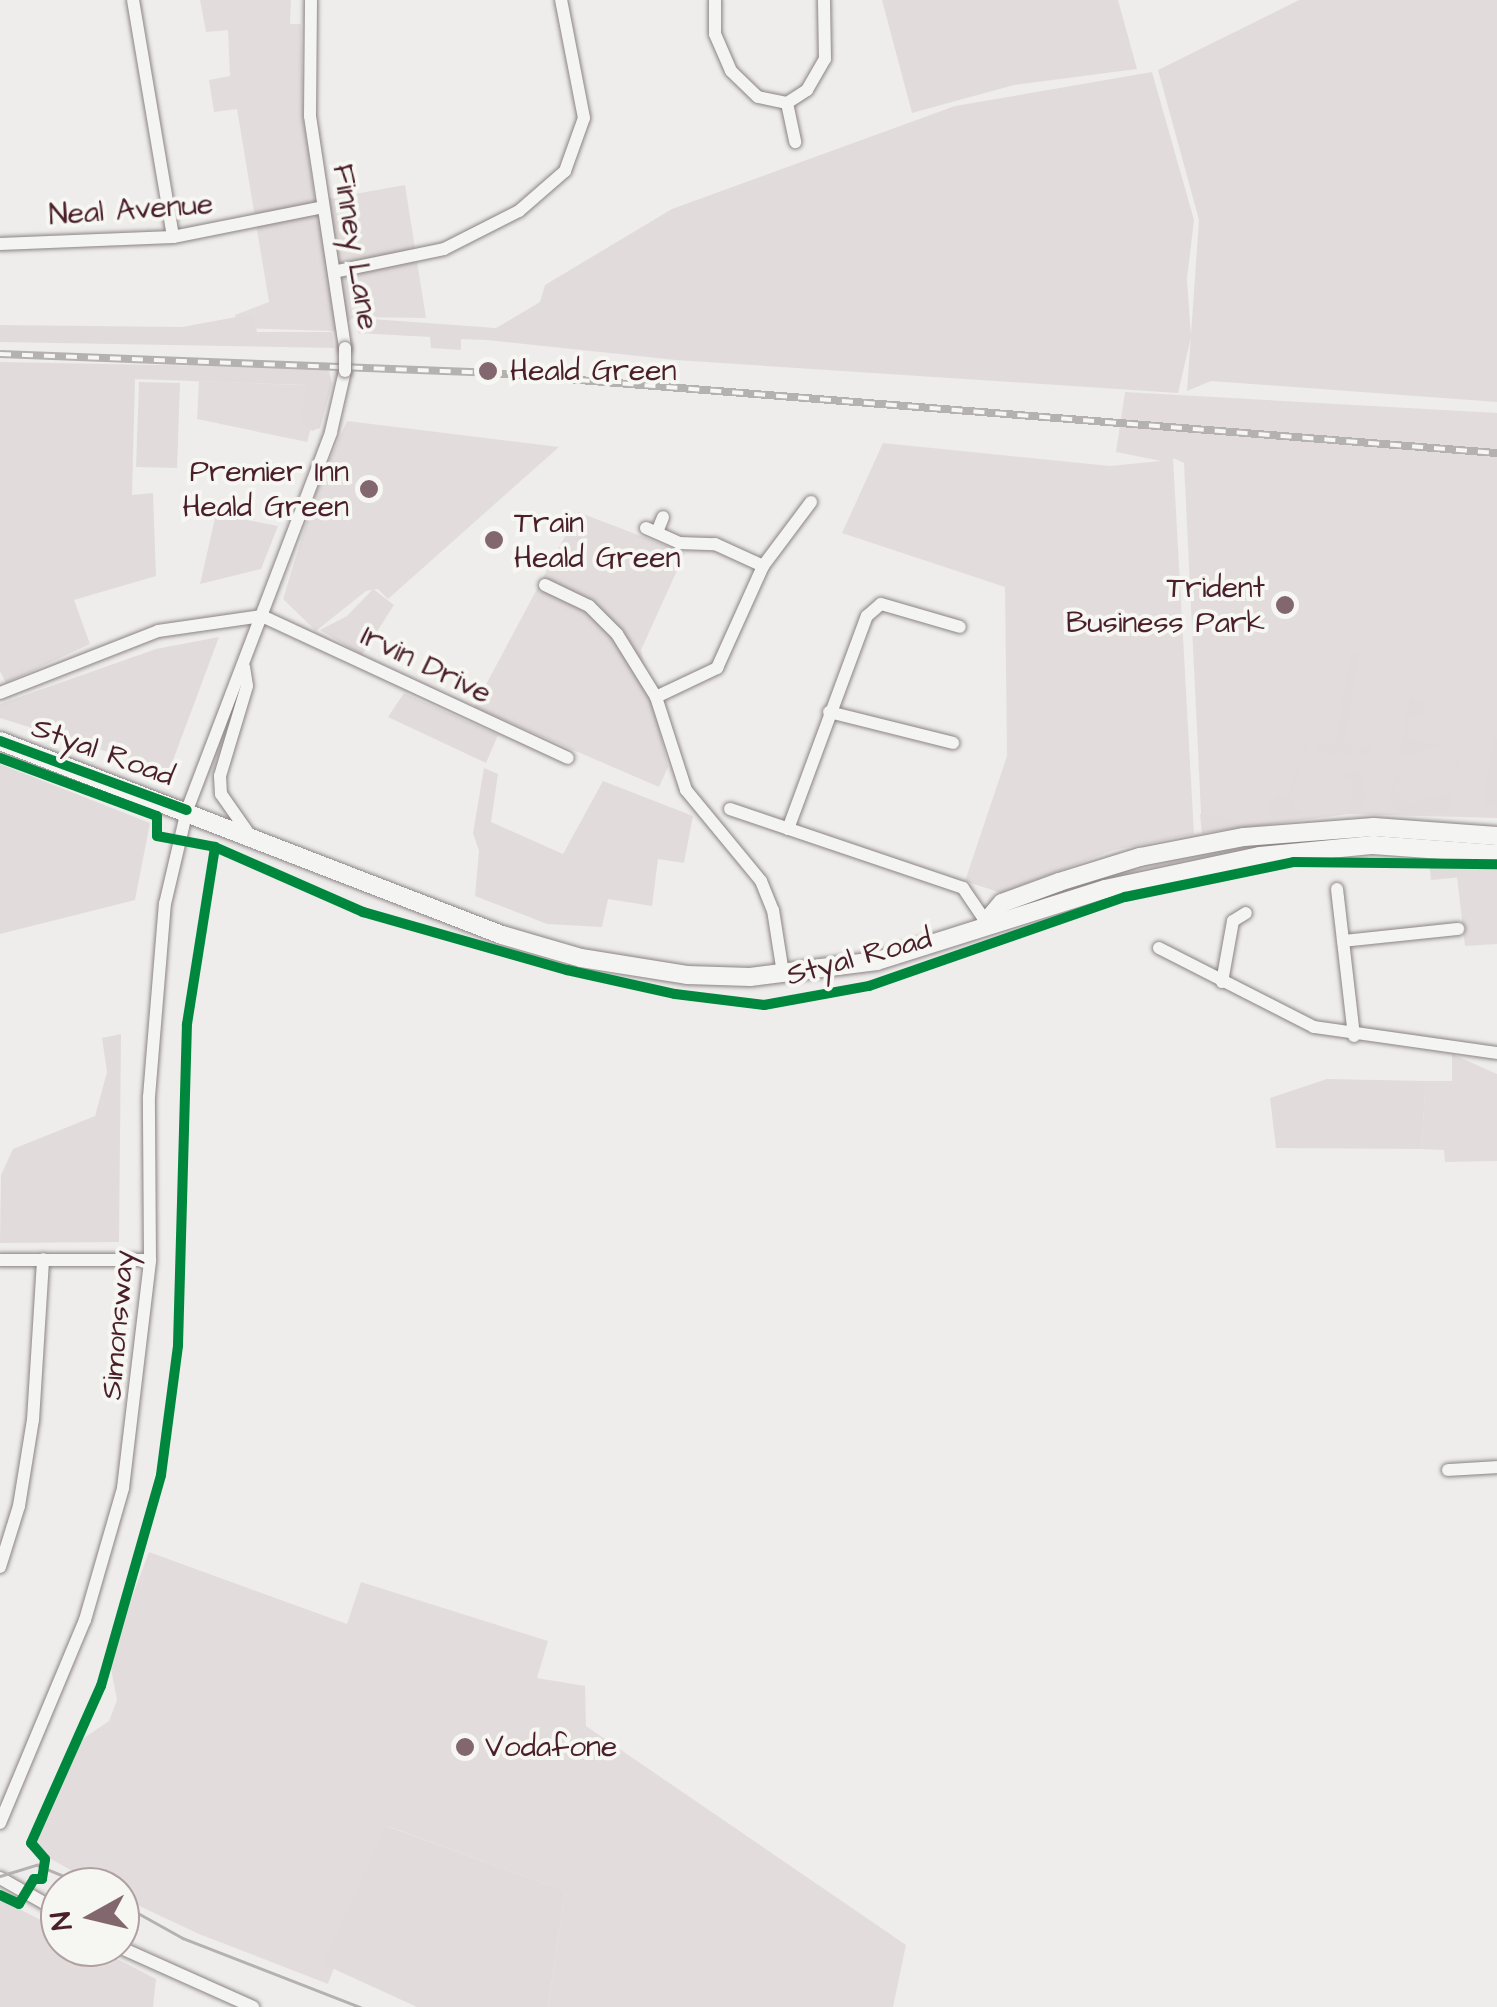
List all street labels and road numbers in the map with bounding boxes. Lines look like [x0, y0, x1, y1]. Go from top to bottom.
street label: Finney Lane [324, 162, 386, 332]
street label: Neal Avenue [48, 186, 214, 234]
street label: Irvin Drive [355, 618, 497, 712]
street label: Styal Road [27, 710, 179, 794]
street label: Styal Road [782, 920, 936, 994]
street label: Simonsway [94, 1249, 142, 1401]

